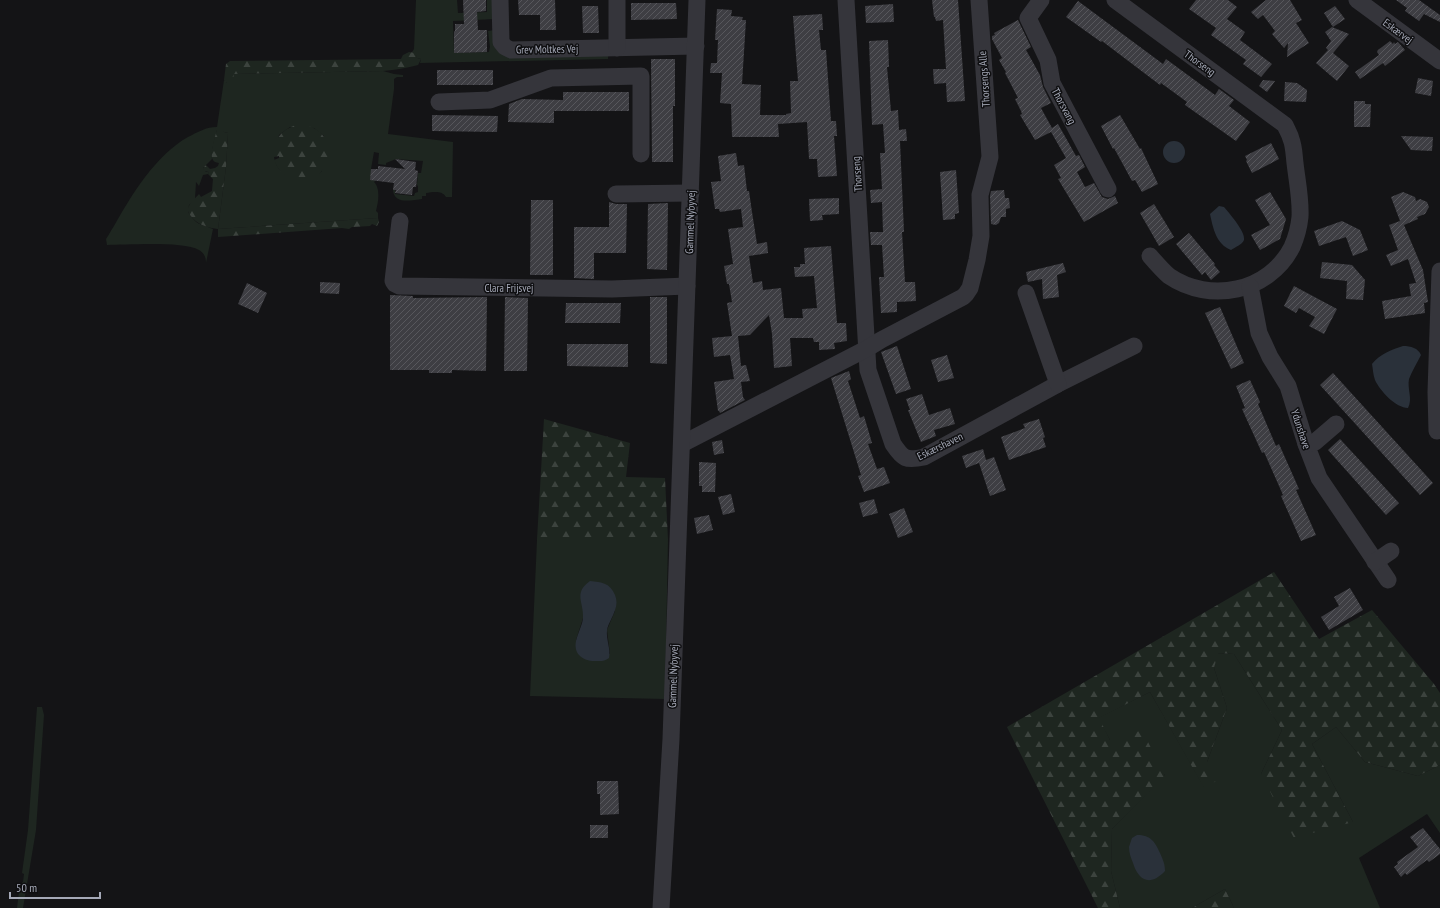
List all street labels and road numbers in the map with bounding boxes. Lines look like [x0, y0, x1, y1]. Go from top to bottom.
street label: Eskærvej [1380, 15, 1416, 47]
street label: Grev Moltkes Vej [516, 41, 578, 57]
street label: Thorseng [1182, 47, 1219, 79]
street label: Thorsengs Alle [975, 50, 993, 107]
street label: Thorsvang [1049, 85, 1080, 127]
street label: Thorseng [849, 156, 865, 192]
street label: Gammel Nybyvej [682, 190, 698, 254]
street label: Clara Frijsvej [485, 281, 533, 295]
street label: Ydunshave [1288, 407, 1314, 451]
street label: Eskærshaven [915, 429, 965, 463]
street label: Gammel Nybyvej [665, 644, 681, 708]

